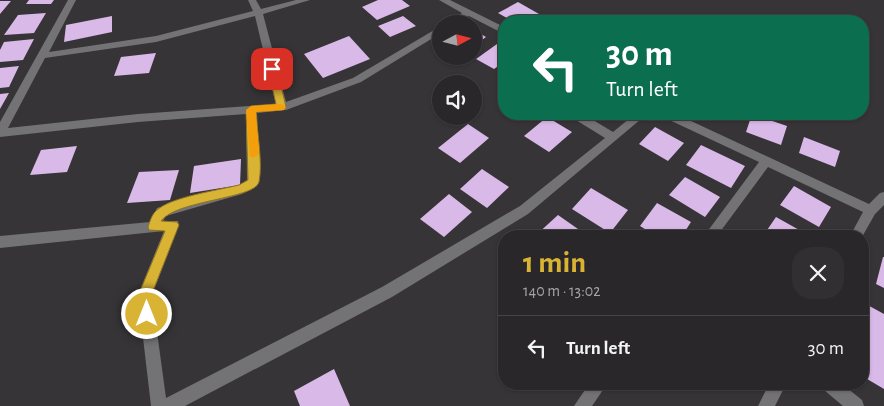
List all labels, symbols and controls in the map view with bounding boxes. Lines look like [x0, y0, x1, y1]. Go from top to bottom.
north arrow [432, 15, 482, 65]
map controls [432, 15, 482, 125]
icon: left [523, 35, 588, 100]
text: 30 m [606, 37, 673, 72]
pin [251, 48, 293, 90]
icon: arrive [258, 55, 286, 83]
button: sound [432, 75, 482, 125]
text: Turn left [606, 78, 678, 100]
button: close [792, 247, 844, 299]
text: 1 min [523, 248, 586, 278]
text: 140 m · 13:02 [523, 283, 601, 299]
position arrow [120, 287, 172, 339]
icon: left [523, 334, 551, 362]
text: Turn left [566, 339, 630, 358]
text: 30 m [808, 339, 844, 358]

